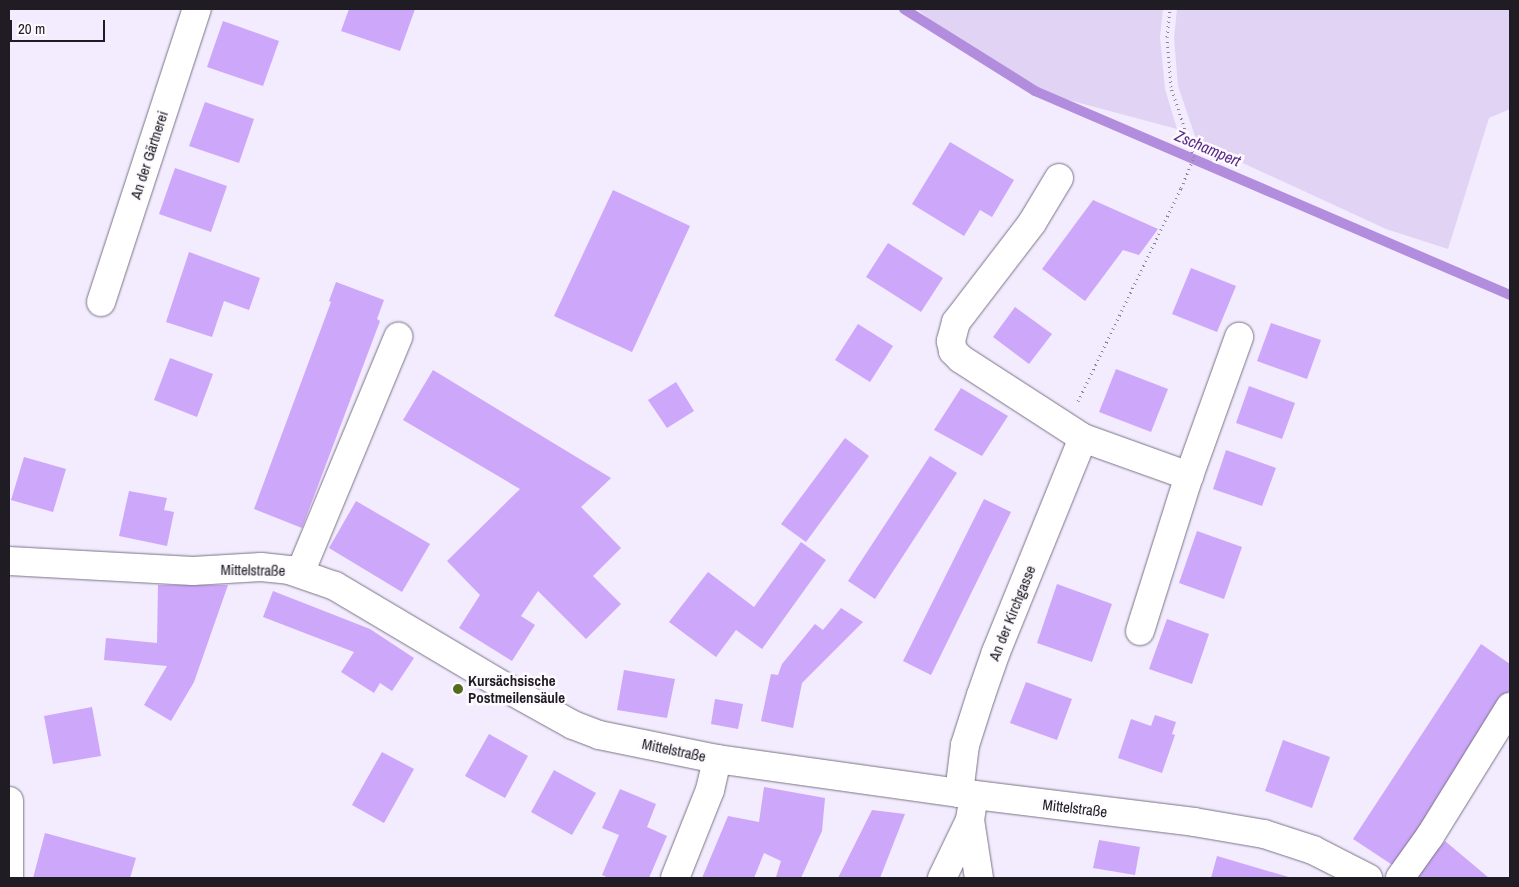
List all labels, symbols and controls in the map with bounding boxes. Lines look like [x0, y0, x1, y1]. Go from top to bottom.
scale bar [12, 10, 108, 42]
text: 20 m [18, 18, 45, 39]
street label: An der Gärtnerei [126, 109, 172, 201]
water label: Zschampert [1172, 126, 1244, 170]
street label: Mittelstraße [220, 560, 286, 580]
street label: An der Kirchgasse [985, 563, 1039, 663]
place label: Kursächsische Postmeilensäule [468, 671, 565, 706]
marker: Kursächsische Postmeilensäule [452, 683, 464, 695]
street label: Mittelstraße [640, 734, 708, 766]
street label: Mittelstraße [1042, 795, 1108, 821]

